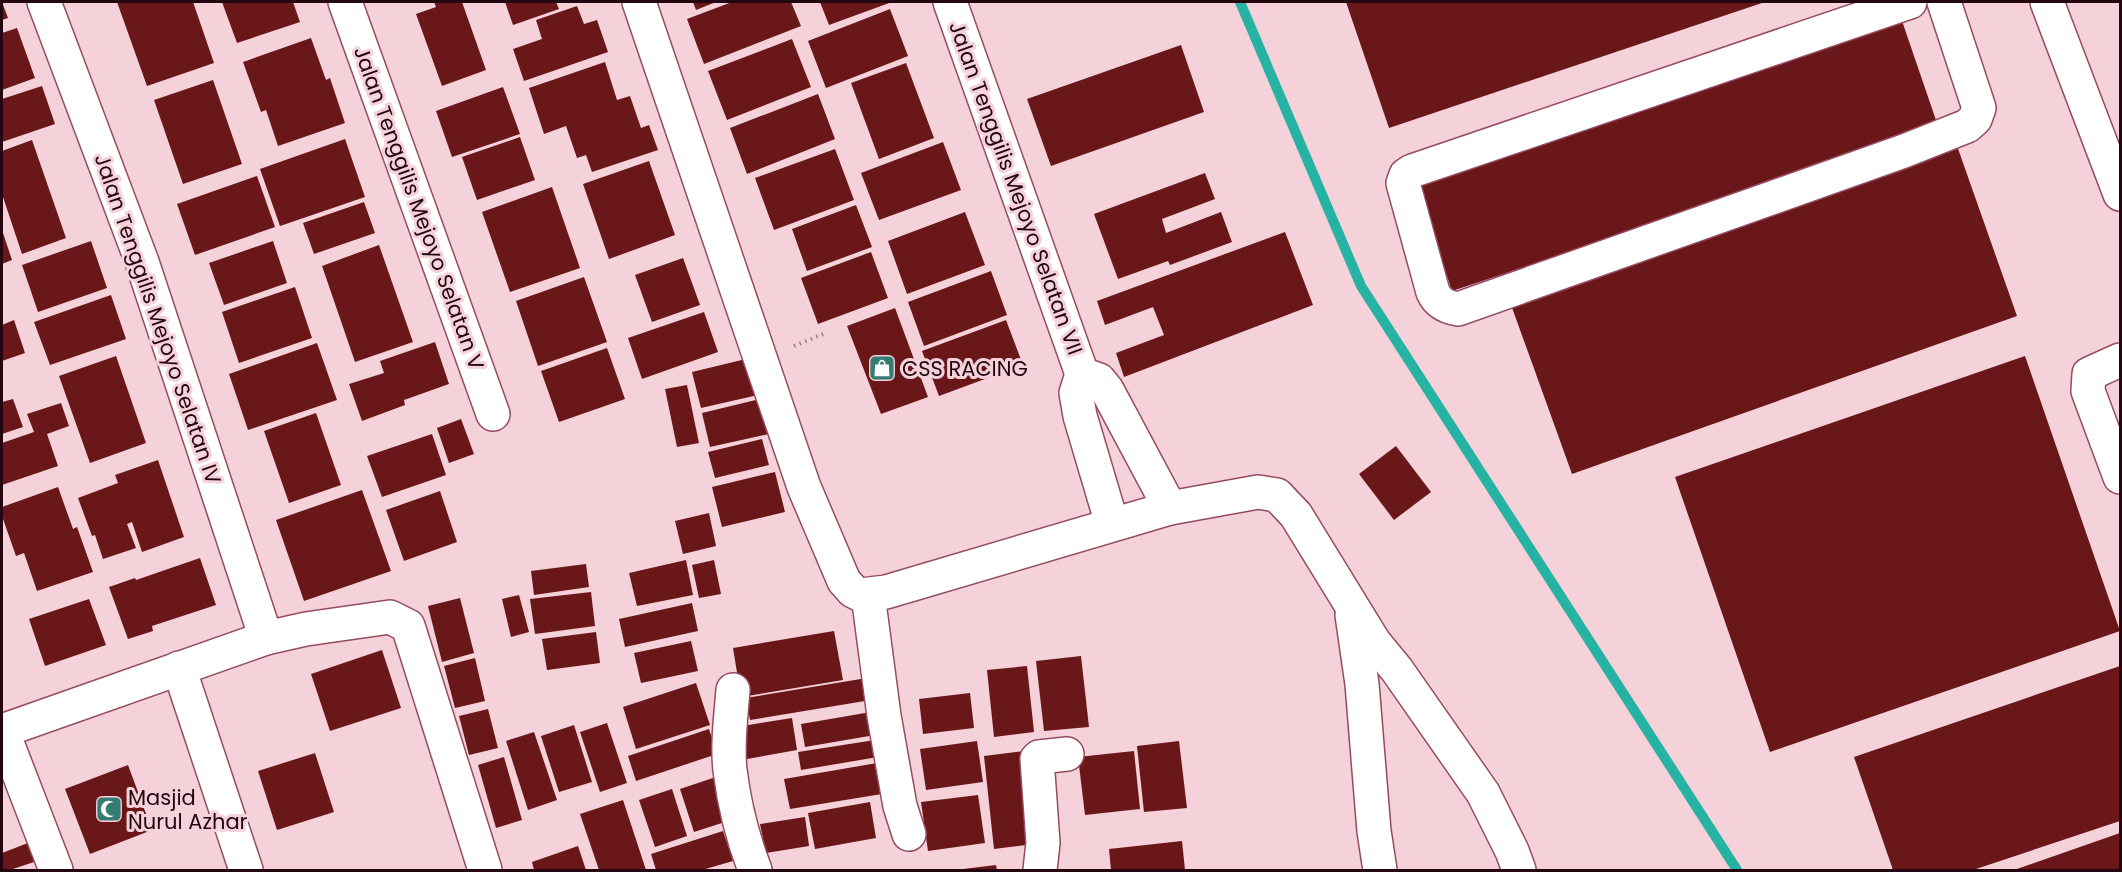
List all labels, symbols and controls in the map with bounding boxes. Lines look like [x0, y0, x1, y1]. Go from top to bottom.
street label: Jalan Tenggilis Mejoyo Selatan VII [942, 17, 1090, 359]
street label: Jalan Tenggilis Mejoyo Selatan V [347, 42, 491, 374]
street label: Jalan Tenggilis Mejoyo Selatan IV [88, 150, 228, 488]
shop icon: CSS RACING [867, 353, 897, 383]
place label: CSS RACING [902, 354, 1028, 383]
place label: Masjid Nurul Azhar [128, 783, 248, 836]
mosque icon: Masjid Nurul Azhar [94, 794, 124, 824]

